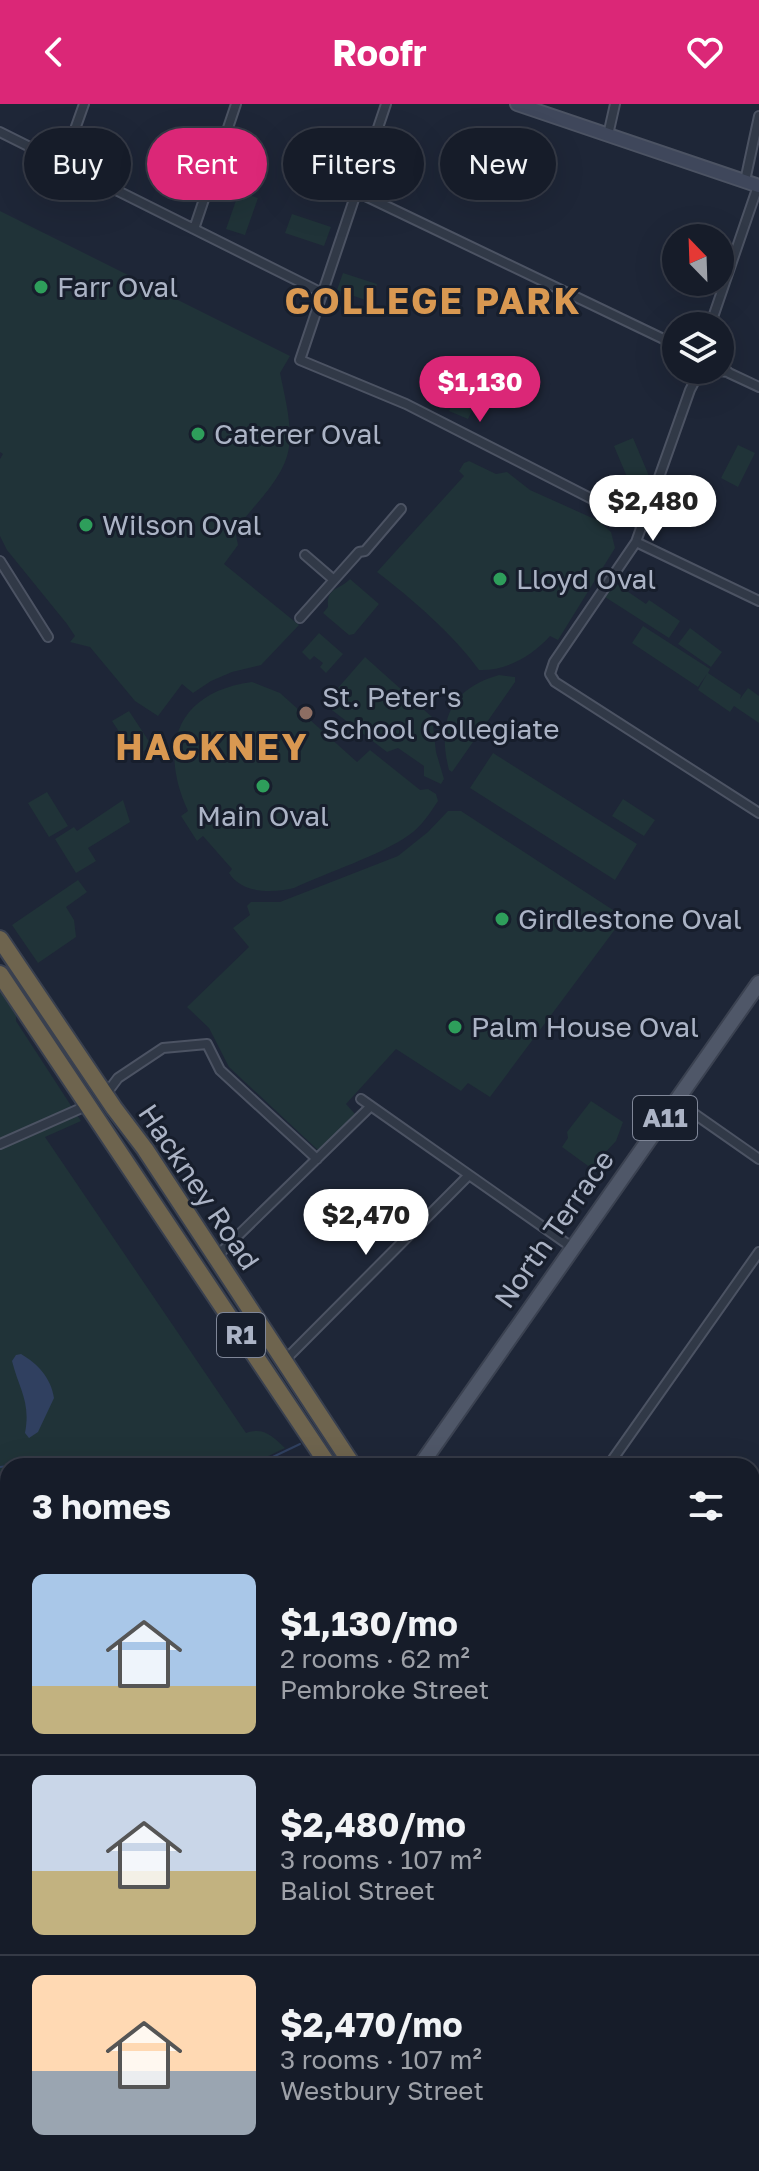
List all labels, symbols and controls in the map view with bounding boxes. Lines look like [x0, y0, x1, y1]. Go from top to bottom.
icon: back [32, 30, 76, 74]
icon: heart [683, 30, 727, 74]
text: Roofr [332, 31, 427, 74]
chip: Buy [24, 128, 131, 200]
chip: Rent [147, 128, 267, 200]
chip: Filters [283, 128, 424, 200]
chip: New [440, 128, 556, 200]
north arrow [662, 224, 734, 296]
map controls [662, 224, 734, 384]
place label: Farr Oval [57, 270, 178, 303]
marker: Farr Oval [32, 278, 50, 296]
district label: COLLEGE PARK [285, 279, 581, 322]
button: layers [662, 312, 734, 384]
pin: $1,130 [415, 356, 545, 424]
text: $1,130 [437, 366, 523, 397]
place label: Caterer Oval [214, 417, 381, 450]
marker: Caterer Oval [189, 425, 207, 443]
pin: $2,480 [588, 475, 718, 543]
text: $2,480 [607, 485, 699, 516]
place label: Wilson Oval [102, 508, 262, 541]
marker: Wilson Oval [77, 516, 95, 534]
place label: Lloyd Oval [516, 562, 656, 595]
marker: Lloyd Oval [491, 570, 509, 588]
place label: St. Peter's School Collegiate [322, 680, 559, 745]
marker: St. Peter's School Collegiate [297, 704, 315, 722]
district label: HACKNEY [115, 725, 309, 768]
marker: Main Oval [254, 777, 272, 795]
place label: Main Oval [197, 799, 329, 832]
place label: Girdlestone Oval [518, 902, 742, 935]
marker: Girdlestone Oval [493, 910, 511, 928]
place label: Palm House Oval [471, 1010, 699, 1043]
marker: Palm House Oval [446, 1018, 464, 1036]
road number: A11 [633, 1096, 697, 1140]
street label: Hackney Road [132, 1098, 267, 1276]
street label: North Terrace [487, 1143, 620, 1314]
pin: $2,470 [301, 1189, 431, 1257]
text: $2,470 [322, 1199, 410, 1230]
road number: R1 [217, 1313, 265, 1357]
icon: filters [684, 1484, 728, 1528]
text: 3 homes [32, 1486, 171, 1526]
text: $1,130/mo [280, 1603, 458, 1643]
icon: home [96, 1606, 192, 1702]
text: 2 rooms · 62 m² [280, 1643, 470, 1674]
text: Pembroke Street [280, 1674, 489, 1705]
text: $2,480/mo [280, 1804, 466, 1844]
icon: home [96, 1807, 192, 1903]
text: 3 rooms · 107 m² [280, 1844, 482, 1875]
text: Baliol Street [280, 1875, 435, 1906]
text: $2,470/mo [280, 2004, 463, 2044]
icon: home [96, 2007, 192, 2103]
text: 3 rooms · 107 m² [280, 2044, 482, 2075]
text: Westbury Street [280, 2075, 484, 2106]

